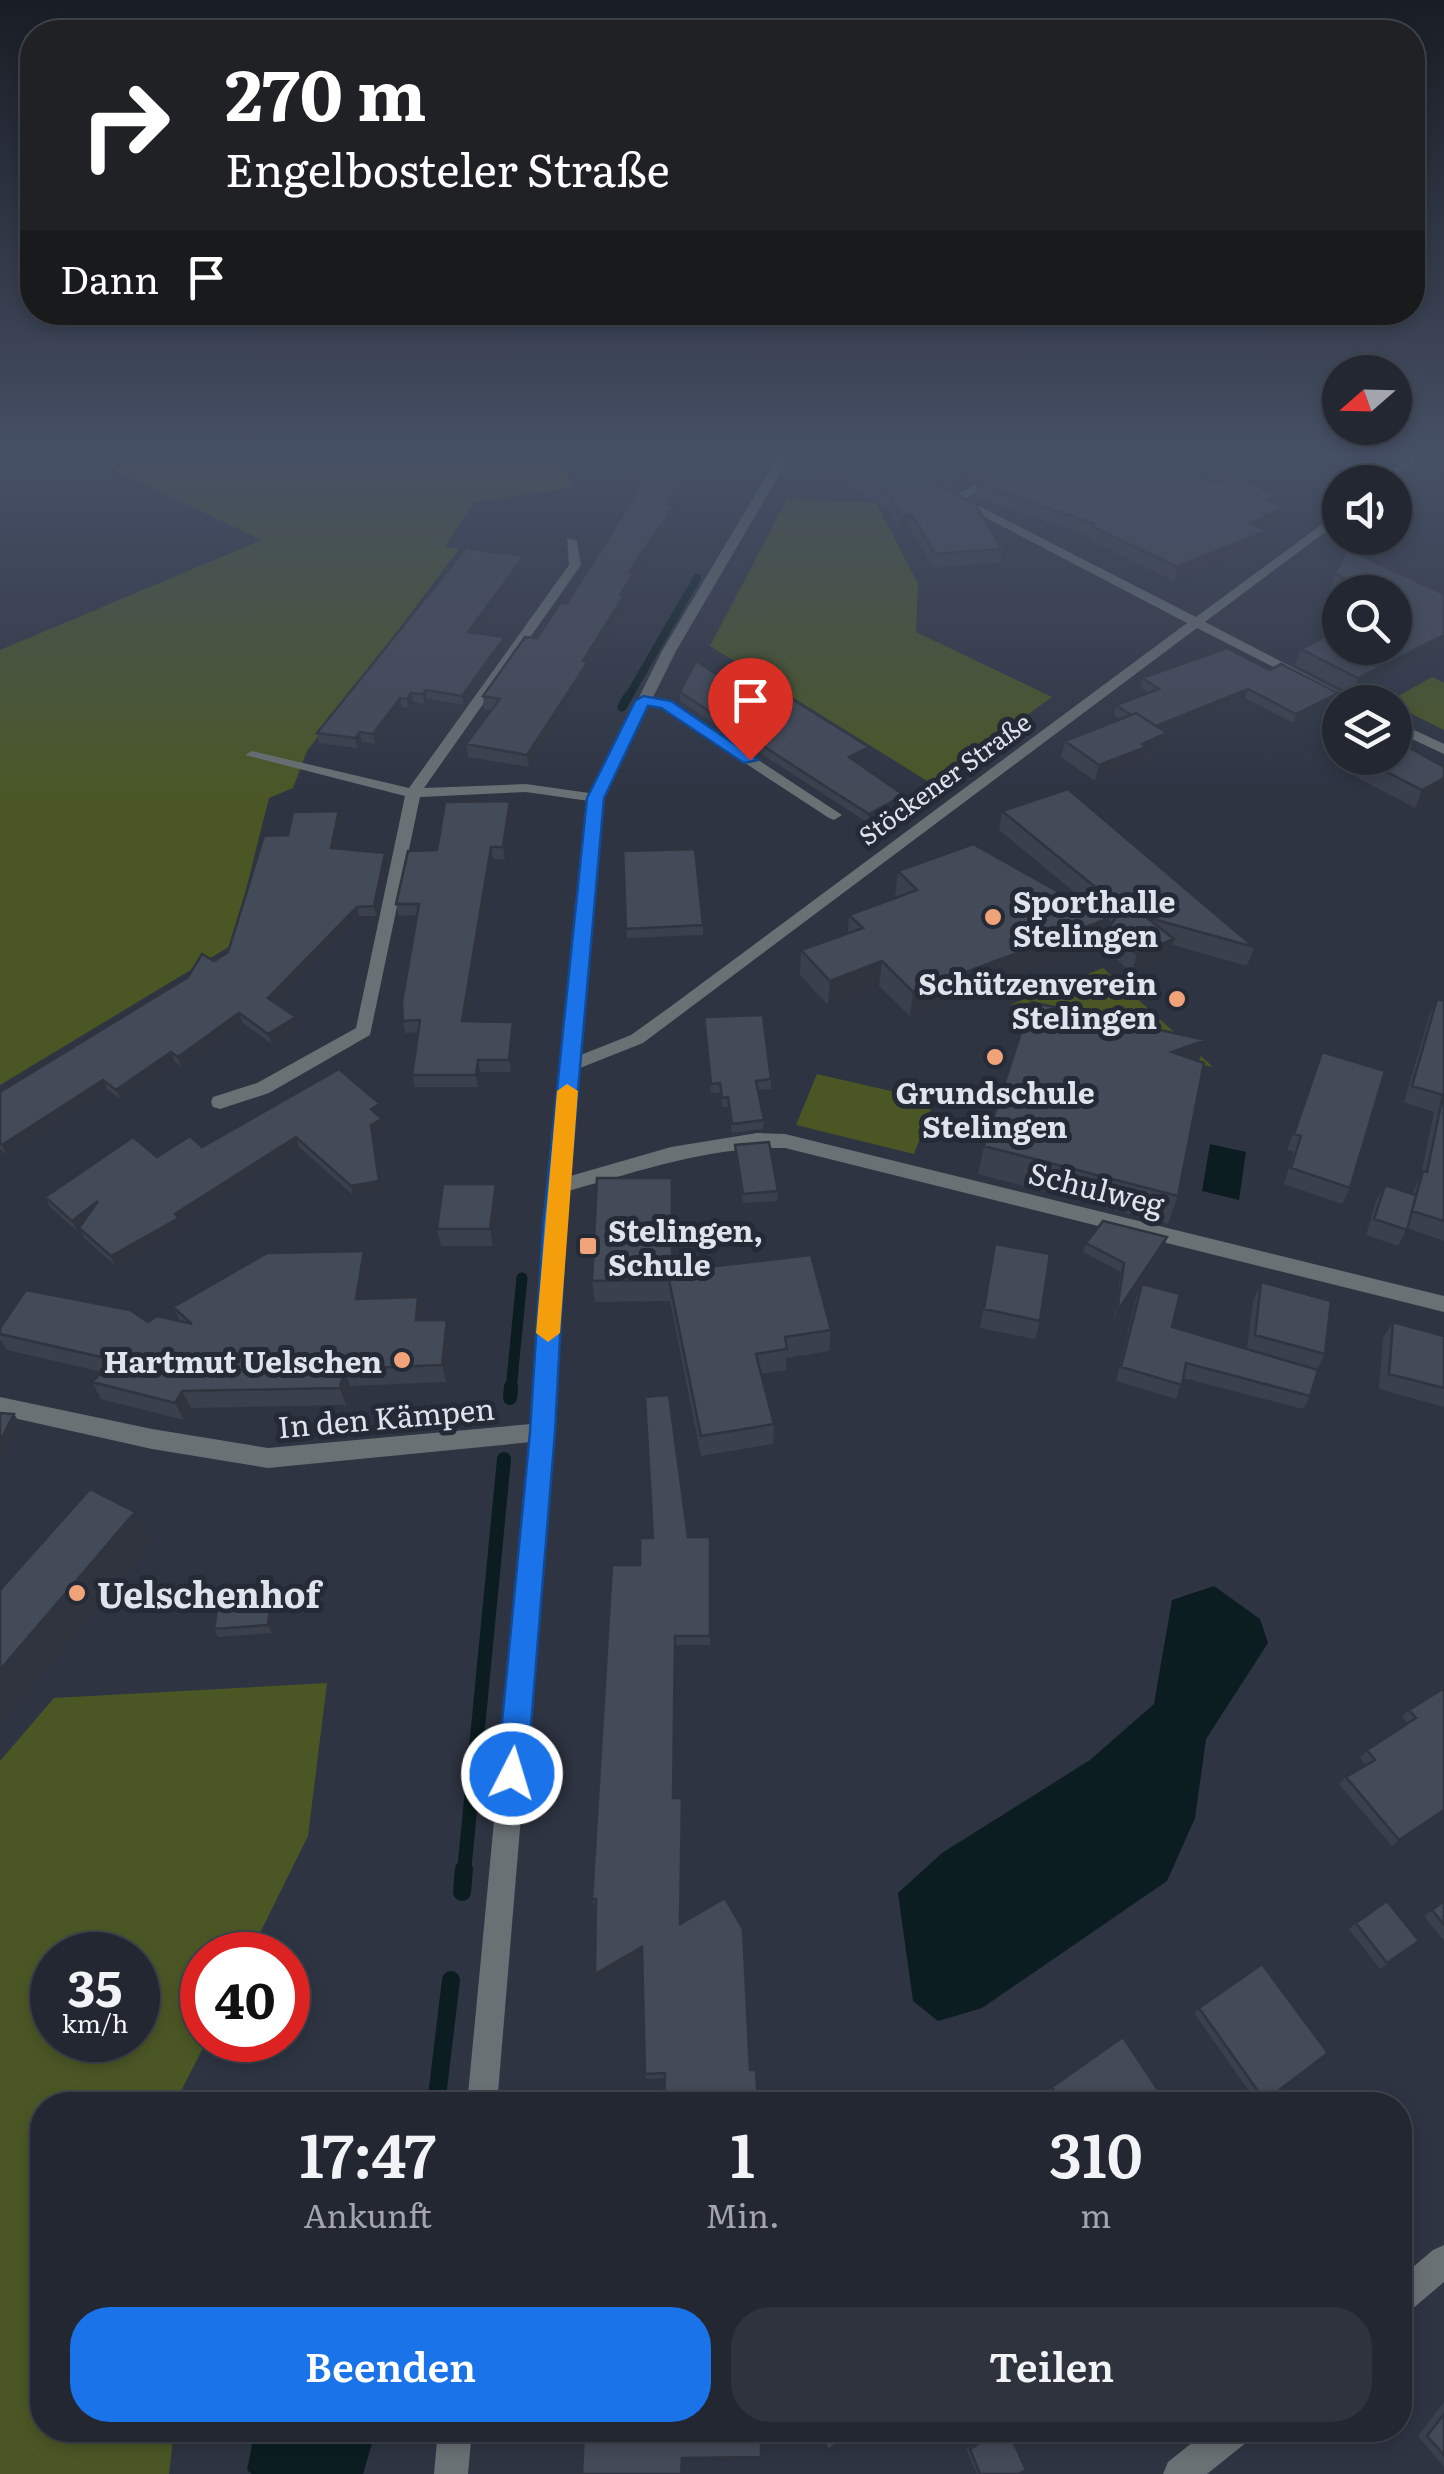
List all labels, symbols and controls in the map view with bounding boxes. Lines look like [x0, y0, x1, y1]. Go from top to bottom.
text: 270 m [225, 39, 427, 143]
icon: right [60, 60, 190, 190]
text: Engelbosteler Straße [225, 134, 670, 201]
text: Dann [60, 249, 159, 306]
icon: arrive [179, 250, 234, 305]
north arrow [1322, 355, 1412, 445]
map controls [1322, 355, 1412, 775]
button: sound [1322, 465, 1412, 555]
button: search [1322, 575, 1412, 665]
pin [708, 658, 793, 761]
icon: arrive [723, 673, 778, 728]
button: layers [1322, 685, 1412, 775]
street label: Stöckener Straße [850, 703, 1038, 853]
place label: Sporthalle Stelingen [1013, 878, 1176, 956]
marker: Sporthalle Stelingen [982, 906, 1004, 928]
place label: Schützenverein Stelingen [918, 960, 1157, 1038]
marker: Schützenverein Stelingen [1166, 988, 1188, 1010]
marker: Grundschule Stelingen [984, 1046, 1006, 1068]
place label: Grundschule Stelingen [895, 1069, 1095, 1147]
street label: Schulweg [1025, 1149, 1170, 1225]
place label: Stelingen, Schule [608, 1207, 763, 1285]
marker: Stelingen, Schule [577, 1235, 599, 1257]
place label: Hartmut Uelschen [103, 1338, 382, 1382]
marker: Hartmut Uelschen [391, 1349, 413, 1371]
street label: In den Kämpen [276, 1385, 496, 1447]
place label: Uelschenhof [97, 1567, 324, 1619]
marker: Uelschenhof [66, 1582, 88, 1604]
position arrow [460, 1722, 564, 1826]
speed limit sign: 40 [180, 1932, 310, 2062]
text: 35 [68, 1948, 122, 2022]
text: km/h [62, 2004, 128, 2041]
text: 17:47 [299, 2107, 436, 2196]
text: 1 [730, 2107, 755, 2196]
text: 310 [1049, 2107, 1143, 2196]
text: Ankunft [304, 2190, 432, 2238]
text: Min. [705, 2190, 780, 2238]
text: m [1080, 2190, 1111, 2238]
button: Beenden [70, 2307, 711, 2422]
button: Teilen [731, 2307, 1372, 2422]

